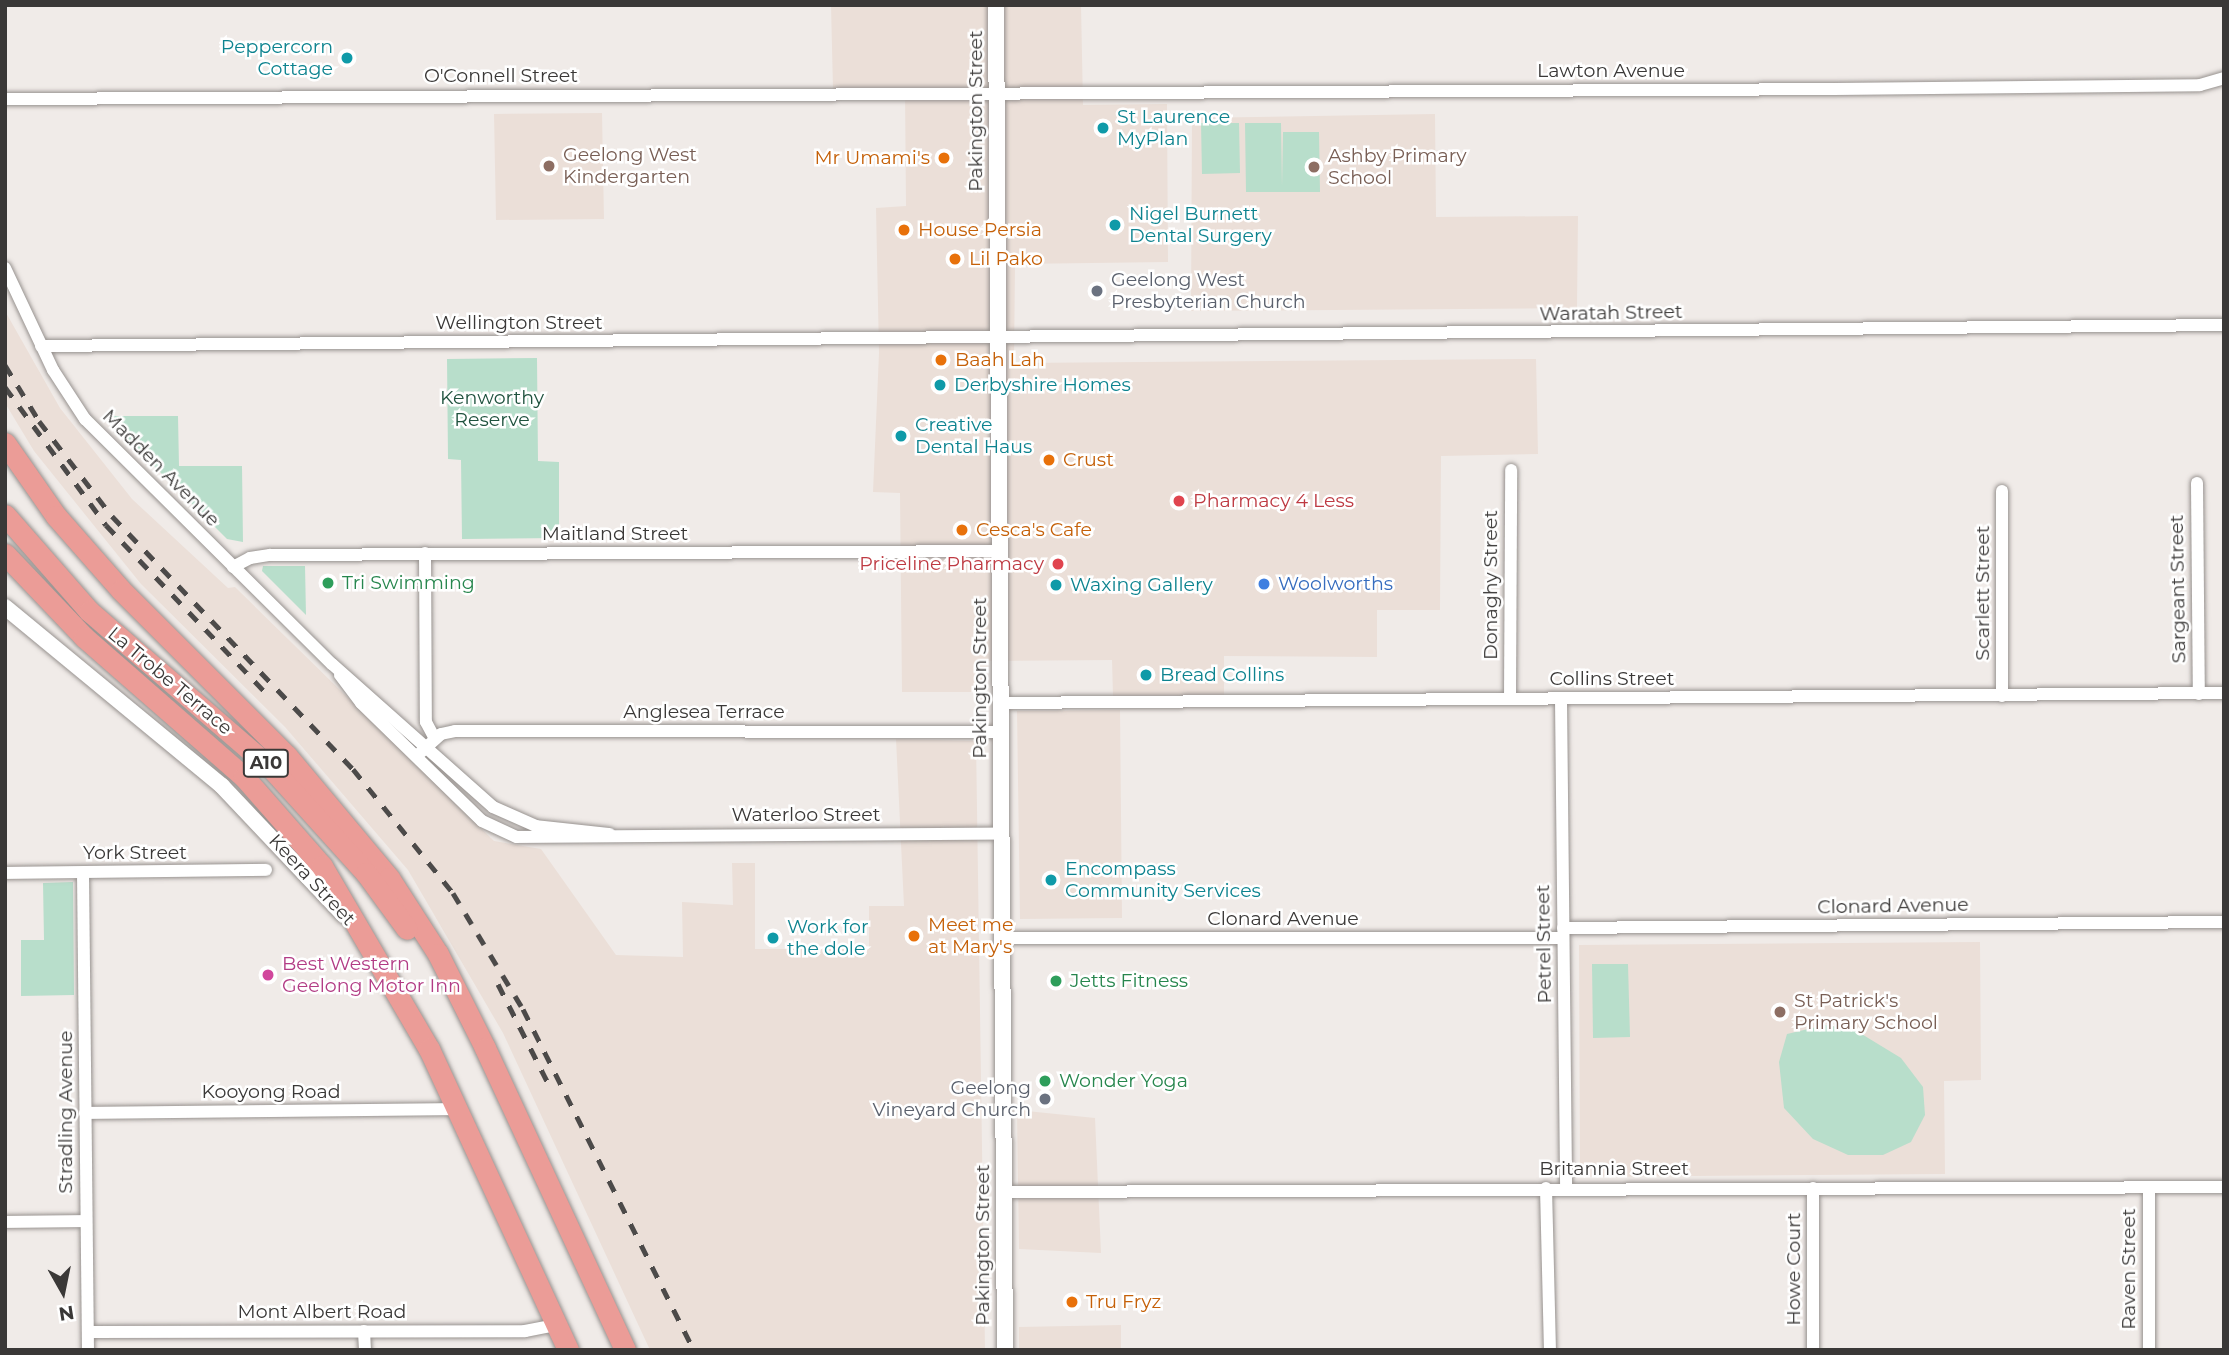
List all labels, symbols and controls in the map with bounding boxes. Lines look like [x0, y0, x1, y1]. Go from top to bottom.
street label: Pakington Street [965, 30, 987, 192]
place label: Peppercorn Cottage [221, 36, 333, 80]
marker: Peppercorn Cottage [339, 50, 355, 66]
street label: Lawton Avenue [1537, 60, 1685, 82]
street label: O'Connell Street [424, 65, 578, 87]
place label: St Laurence MyPlan [1117, 106, 1230, 150]
marker: St Laurence MyPlan [1095, 120, 1111, 136]
place label: Geelong West Kindergarten [563, 144, 697, 188]
place label: Ashby Primary School [1328, 145, 1466, 189]
place label: Mr Umami's [814, 147, 930, 169]
marker: Mr Umami's [936, 150, 952, 166]
marker: Geelong West Kindergarten [541, 158, 557, 174]
marker: Ashby Primary School [1306, 159, 1322, 175]
place label: Nigel Burnett Dental Surgery [1129, 203, 1272, 247]
marker: Nigel Burnett Dental Surgery [1107, 217, 1123, 233]
place label: House Persia [918, 219, 1042, 241]
marker: House Persia [896, 222, 912, 238]
place label: Lil Pako [969, 248, 1043, 270]
marker: Lil Pako [947, 251, 963, 267]
place label: Geelong West Presbyterian Church [1111, 269, 1306, 313]
marker: Geelong West Presbyterian Church [1089, 283, 1105, 299]
street label: Waratah Street [1539, 300, 1683, 326]
street label: Wellington Street [435, 312, 603, 334]
place label: Baah Lah [955, 349, 1045, 371]
marker: Baah Lah [933, 352, 949, 368]
place label: Derbyshire Homes [954, 374, 1131, 396]
marker: Derbyshire Homes [932, 377, 948, 393]
park label: Kenworthy Reserve [440, 387, 544, 431]
street label: Madden Avenue [98, 405, 224, 531]
place label: Creative Dental Haus [915, 414, 1032, 458]
marker: Creative Dental Haus [893, 428, 909, 444]
place label: Crust [1063, 449, 1114, 471]
marker: Crust [1041, 452, 1057, 468]
place label: Pharmacy 4 Less [1193, 490, 1354, 512]
marker: Pharmacy 4 Less [1171, 493, 1187, 509]
street label: Donaghy Street [1480, 510, 1502, 660]
street label: Sargeant Street [2165, 514, 2191, 664]
place label: Cesca's Cafe [976, 519, 1092, 541]
marker: Cesca's Cafe [954, 522, 970, 538]
street label: Maitland Street [542, 523, 688, 545]
street label: Scarlett Street [1972, 525, 1994, 661]
place label: Priceline Pharmacy [859, 553, 1044, 575]
marker: Priceline Pharmacy [1050, 556, 1066, 572]
place label: Tri Swimming [342, 572, 475, 594]
place label: Woolworths [1278, 573, 1393, 595]
place label: Waxing Gallery [1070, 574, 1213, 596]
marker: Tri Swimming [320, 575, 336, 591]
marker: Woolworths [1256, 576, 1272, 592]
marker: Waxing Gallery [1048, 577, 1064, 593]
street label: Pakington Street [969, 597, 991, 759]
street label: La Trobe Terrace [103, 622, 237, 740]
place label: Bread Collins [1160, 664, 1284, 686]
marker: Bread Collins [1138, 667, 1154, 683]
street label: Collins Street [1550, 668, 1674, 690]
street label: Anglesea Terrace [623, 701, 785, 723]
road number: A10 [242, 748, 290, 778]
street label: Waterloo Street [732, 804, 880, 826]
street label: Keera Street [264, 830, 360, 930]
street label: York Street [83, 842, 187, 864]
place label: Encompass Community Services [1065, 858, 1261, 902]
marker: Encompass Community Services [1043, 872, 1059, 888]
street label: Petrel Street [1532, 884, 1556, 1004]
street label: Clonard Avenue [1817, 893, 1969, 919]
street label: Clonard Avenue [1207, 908, 1359, 930]
place label: Meet me at Mary's [928, 914, 1013, 958]
place label: Work for the dole [787, 916, 869, 960]
marker: Meet me at Mary's [906, 928, 922, 944]
marker: Work for the dole [765, 930, 781, 946]
place label: Best Western Geelong Motor Inn [282, 953, 461, 997]
marker: Best Western Geelong Motor Inn [260, 967, 276, 983]
place label: Jetts Fitness [1070, 970, 1188, 992]
marker: Jetts Fitness [1048, 973, 1064, 989]
place label: St Patrick's Primary School [1794, 990, 1938, 1034]
marker: St Patrick's Primary School [1772, 1004, 1788, 1020]
street label: Stradling Avenue [55, 1030, 77, 1194]
place label: Wonder Yoga [1059, 1070, 1188, 1092]
marker: Wonder Yoga [1037, 1073, 1053, 1089]
place label: Geelong Vineyard Church [873, 1077, 1031, 1121]
street label: Kooyong Road [201, 1081, 341, 1103]
marker: Geelong Vineyard Church [1037, 1091, 1053, 1107]
street label: Britannia Street [1539, 1158, 1689, 1180]
street label: Pakington Street [972, 1164, 994, 1326]
street label: Raven Street [2118, 1208, 2140, 1330]
street label: Howe Court [1783, 1212, 1805, 1326]
north arrow [28, 1257, 98, 1327]
place label: Tru Fryz [1086, 1291, 1161, 1313]
marker: Tru Fryz [1064, 1294, 1080, 1310]
text: N [57, 1301, 76, 1326]
street label: Mont Albert Road [238, 1301, 406, 1323]

